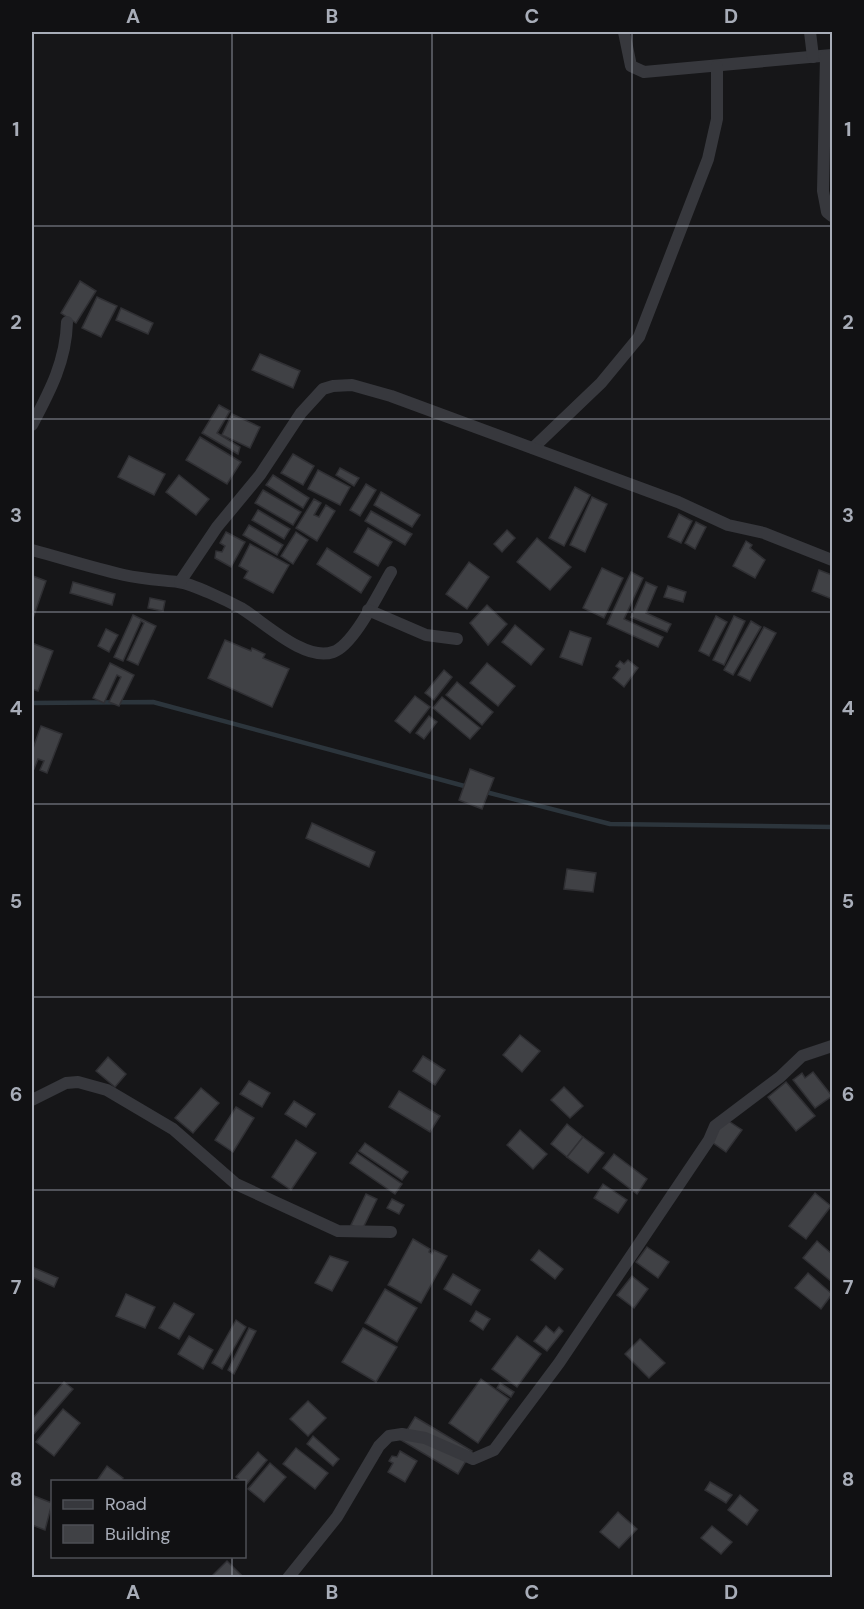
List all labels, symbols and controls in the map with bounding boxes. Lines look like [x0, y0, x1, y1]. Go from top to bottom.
text: A [126, 3, 140, 29]
text: B [326, 3, 338, 29]
text: C [525, 3, 539, 29]
text: D [724, 3, 738, 29]
text: 1 [12, 116, 20, 142]
text: 1 [844, 116, 852, 142]
text: 2 [10, 309, 22, 335]
text: 2 [842, 309, 854, 335]
text: 3 [10, 502, 22, 528]
text: 3 [842, 502, 854, 528]
text: 4 [10, 695, 23, 721]
text: 4 [842, 695, 855, 721]
text: 5 [10, 888, 22, 914]
text: 5 [842, 888, 854, 914]
text: 6 [10, 1081, 22, 1107]
text: 6 [842, 1081, 854, 1107]
text: 7 [11, 1274, 22, 1300]
text: 7 [843, 1274, 854, 1300]
text: 8 [10, 1466, 22, 1492]
text: 8 [842, 1466, 854, 1492]
legend [51, 1480, 246, 1558]
text: Road [105, 1492, 147, 1516]
text: Building [105, 1522, 170, 1546]
text: A [126, 1579, 140, 1605]
text: B [326, 1579, 338, 1605]
text: C [525, 1579, 539, 1605]
text: D [724, 1579, 738, 1605]

